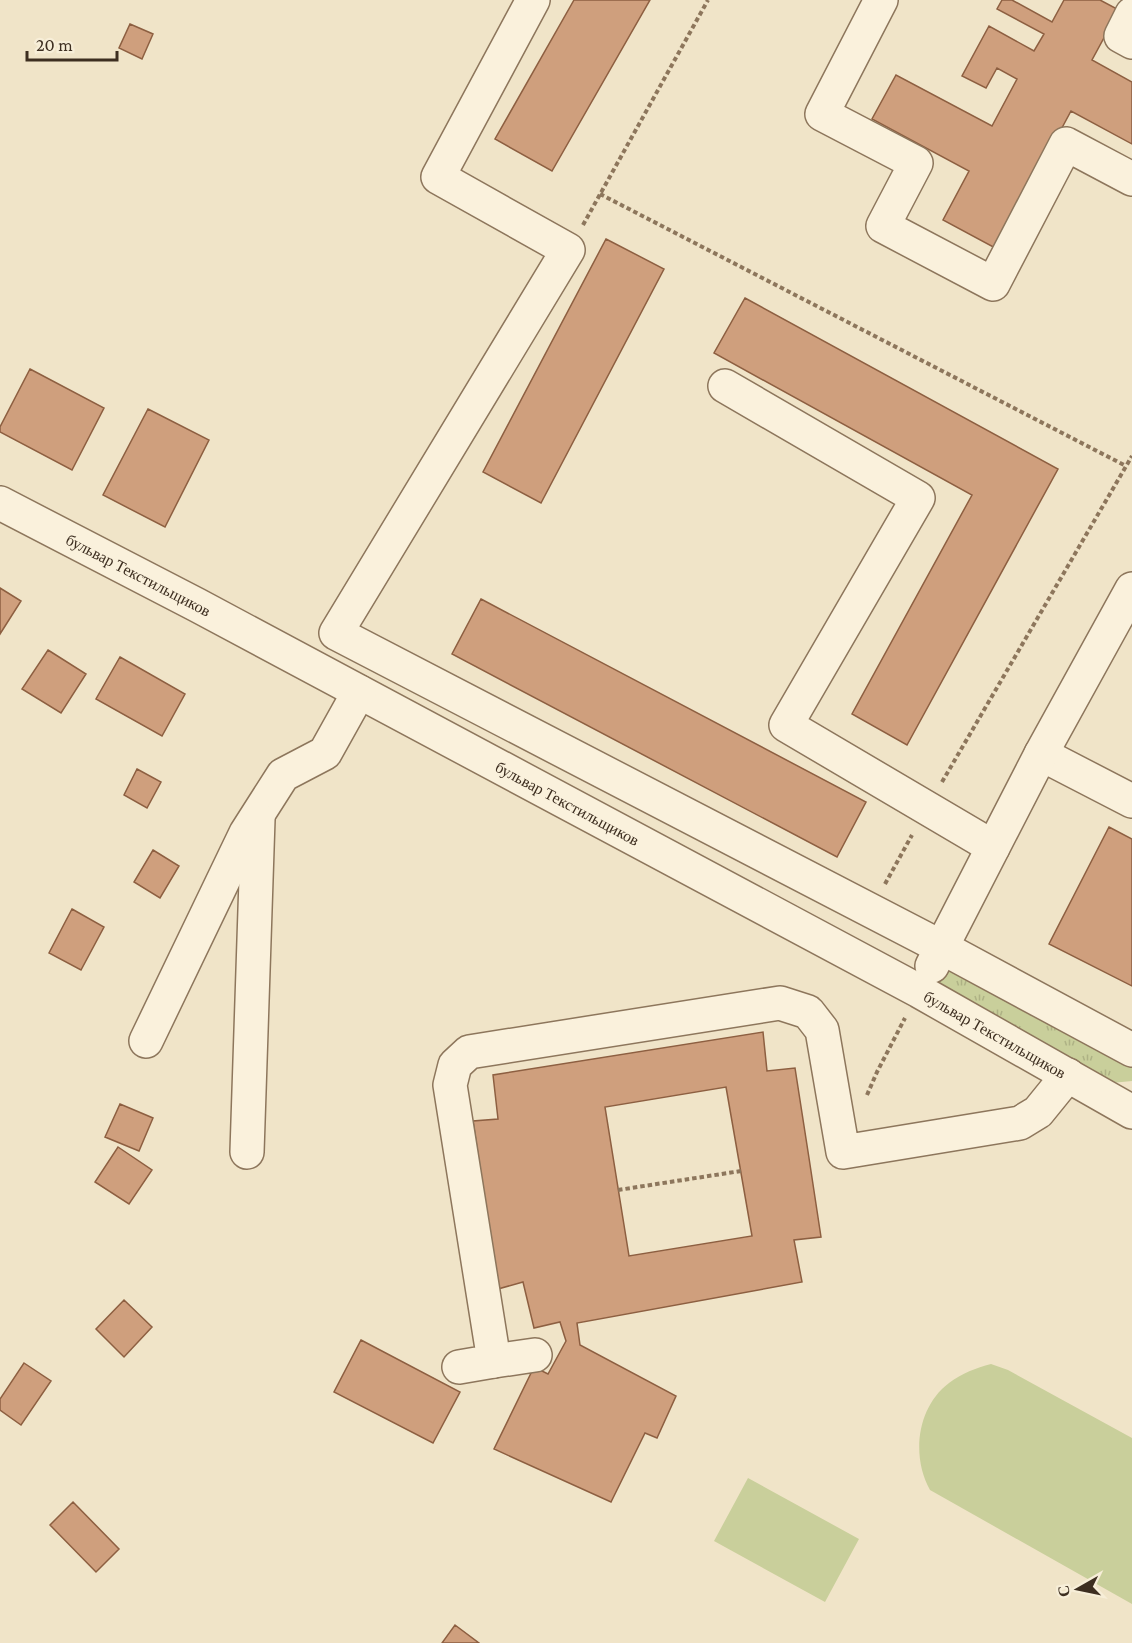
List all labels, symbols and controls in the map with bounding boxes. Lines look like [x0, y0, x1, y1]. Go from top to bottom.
scale bar [27, 24, 117, 62]
text: 20 m [36, 35, 73, 55]
street label: бульвар Текстильщиков [63, 530, 214, 620]
street label: бульвар Текстильщиков [493, 758, 643, 849]
street label: бульвар Текстильщиков [921, 987, 1069, 1081]
north arrow [1048, 1559, 1108, 1619]
text: С [1054, 1584, 1073, 1598]

